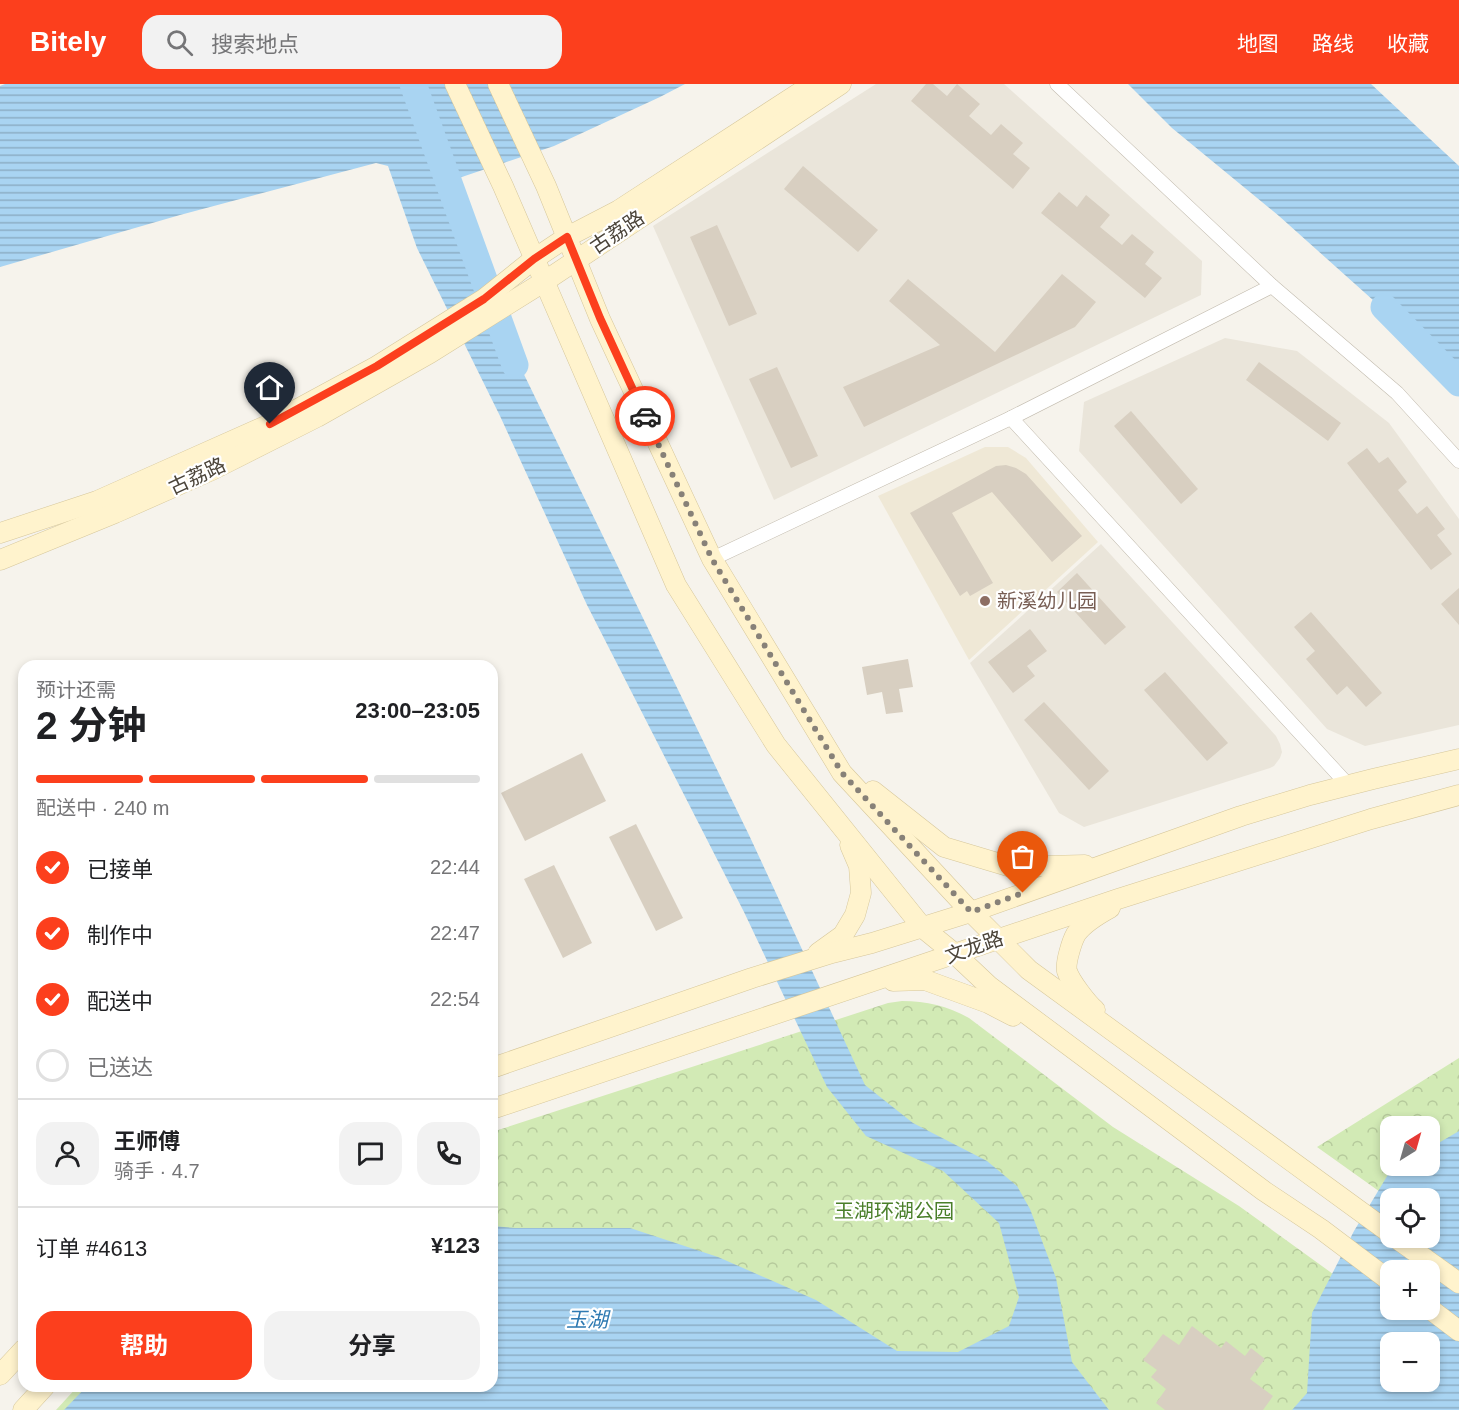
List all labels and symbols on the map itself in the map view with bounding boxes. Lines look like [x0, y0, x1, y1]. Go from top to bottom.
street label: 古荔路 [586, 206, 648, 258]
pin [244, 362, 295, 424]
courier [615, 386, 675, 446]
street label: 古荔路 [165, 453, 229, 499]
place label: 新溪幼儿园 [997, 590, 1097, 612]
marker: 新溪幼儿园 [978, 594, 992, 608]
pin [997, 831, 1048, 893]
street label: 文龙路 [942, 927, 1006, 967]
north arrow [1380, 1116, 1440, 1176]
park label: 玉湖环湖公园 [834, 1200, 954, 1222]
water label: 玉湖 [566, 1308, 611, 1331]

